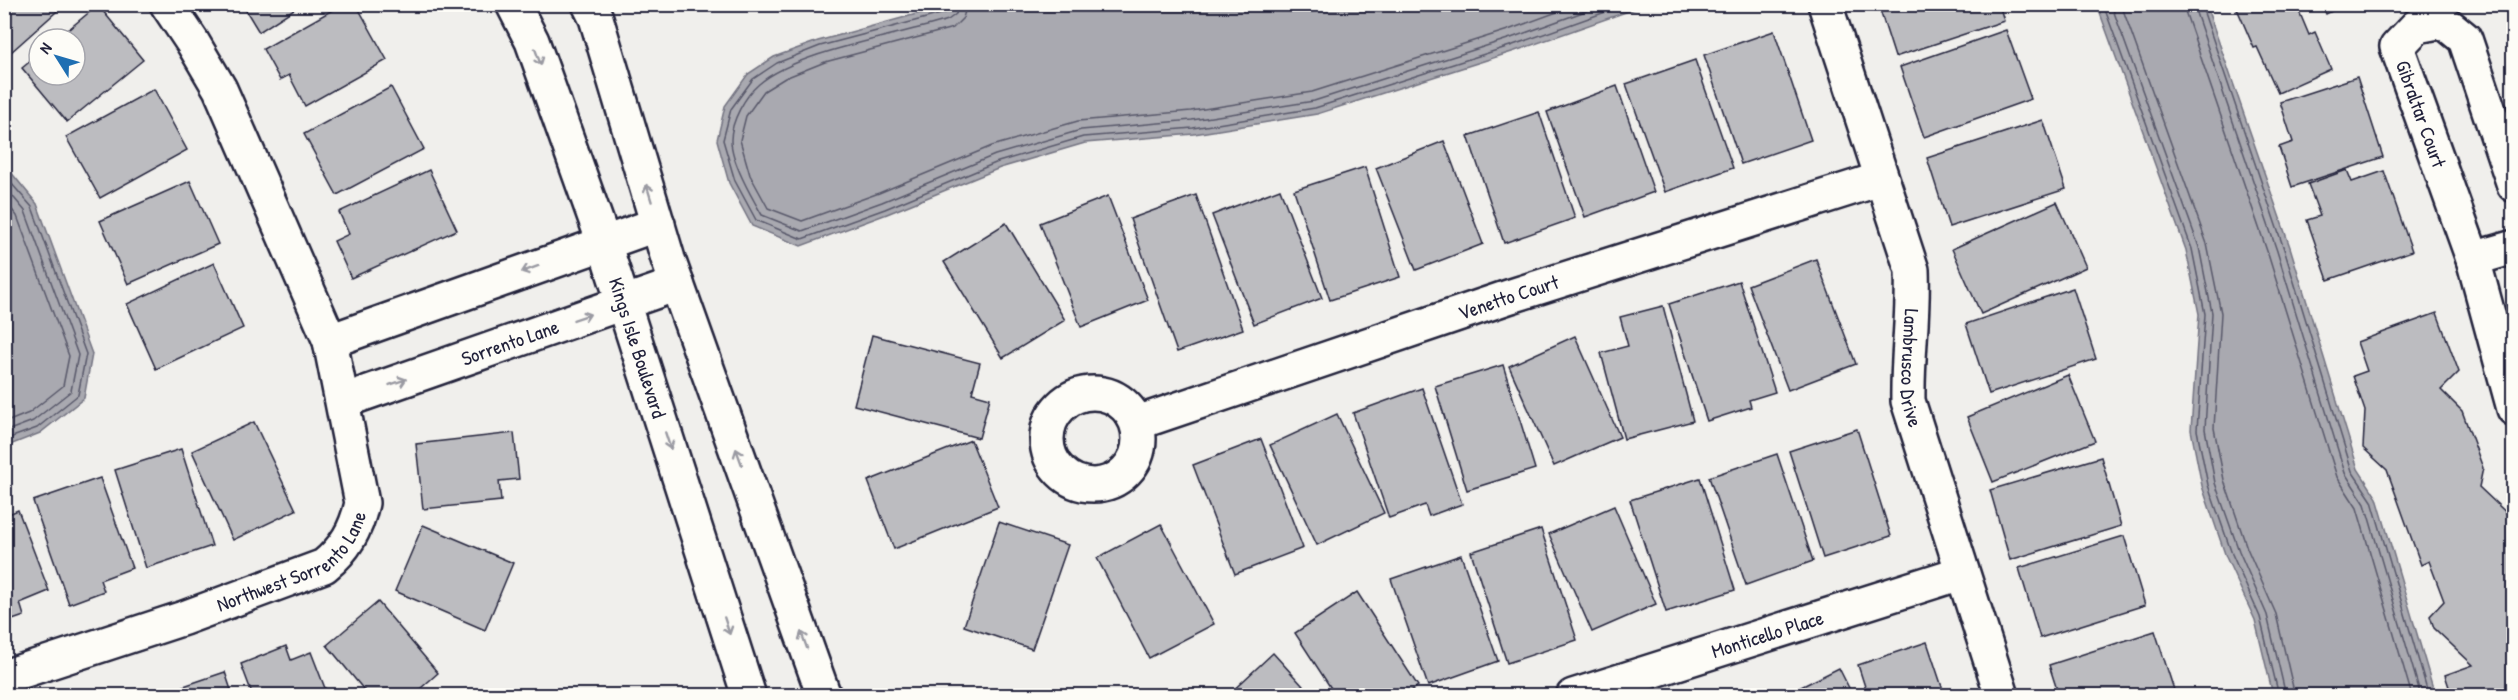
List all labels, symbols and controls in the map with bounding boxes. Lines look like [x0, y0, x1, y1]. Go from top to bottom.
north arrow [27, 27, 87, 87]
text: N [34, 38, 57, 58]
one-way arrow [533, 47, 544, 66]
street label: Gibraltar Court [2390, 57, 2453, 172]
one-way arrow [643, 184, 654, 203]
one-way arrow [521, 265, 539, 276]
street label: Venetto Court [1454, 267, 1563, 326]
street label: Kings Isle Boulevard [603, 274, 673, 422]
street label: Lambrusco Drive [1895, 308, 1929, 430]
one-way arrow [572, 311, 591, 322]
street label: Sorrento Lane [458, 312, 562, 372]
one-way arrow [388, 375, 407, 386]
one-way arrow [663, 431, 674, 450]
one-way arrow [732, 448, 743, 467]
street label: Northwest Sorrento Lane [213, 508, 372, 618]
street label: Monticello Place [1708, 603, 1827, 664]
one-way arrow [722, 616, 733, 635]
one-way arrow [798, 632, 809, 650]

